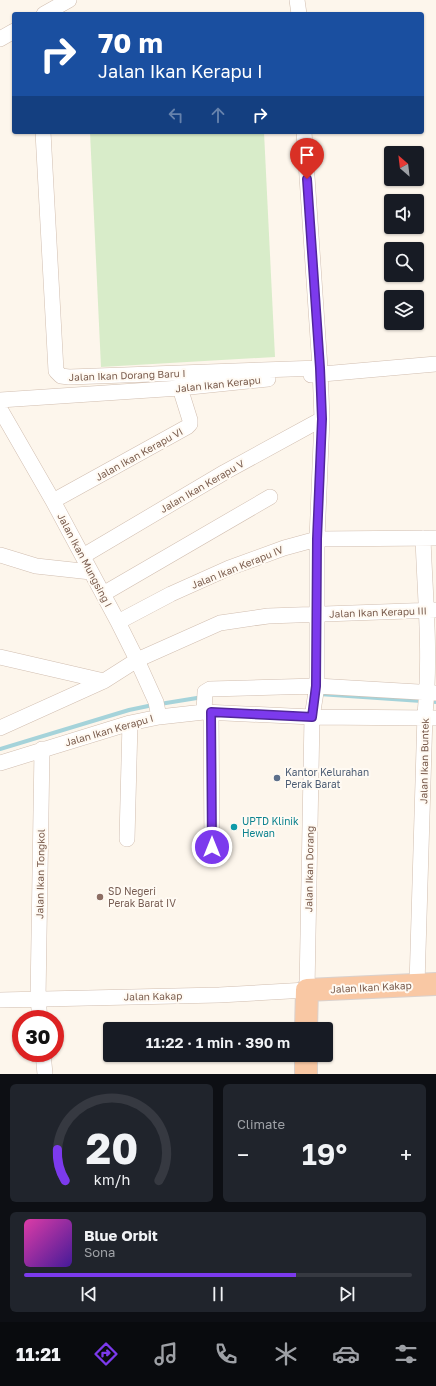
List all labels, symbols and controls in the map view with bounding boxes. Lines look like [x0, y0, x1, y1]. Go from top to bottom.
text: 70 m [98, 26, 163, 59]
icon: right [32, 28, 84, 80]
text: Jalan Ikan Kerapu I [98, 60, 263, 82]
icon: left [165, 104, 187, 126]
icon: ahead [207, 104, 229, 126]
icon: right [249, 104, 271, 126]
pin [290, 138, 324, 179]
icon: arrive [296, 144, 318, 166]
north arrow [384, 146, 424, 186]
map controls [384, 146, 424, 330]
button: sound [384, 194, 424, 234]
button: search [384, 242, 424, 282]
button: layers [384, 290, 424, 330]
street label: Jalan Ikan Dorang Baru I [68, 367, 186, 383]
street label: Jalan Ikan Kerapu [175, 374, 261, 394]
street label: Jalan Ikan Kerapu VI [93, 425, 185, 483]
street label: Jalan Ikan Kerapu V [158, 457, 246, 515]
street label: Jalan Ikan Mungsing I [55, 511, 115, 609]
street label: Jalan Ikan Kerapu IV [189, 543, 285, 591]
street label: Jalan Ikan Kerapu III [329, 604, 427, 620]
street label: Jalan Ikan Kerapu I [63, 712, 155, 748]
street label: Jalan Ikan Buntek [417, 718, 431, 804]
place label: Kantor Kelurahan Perak Barat [285, 766, 369, 790]
marker: Kantor Kelurahan Perak Barat [272, 773, 282, 783]
place label: UPTD Klinik Hewan [242, 815, 299, 839]
marker: UPTD Klinik Hewan [229, 822, 239, 832]
position arrow [191, 826, 233, 868]
street label: Jalan Ikan Dorang [302, 826, 316, 912]
street label: Jalan Ikan Tongkol [33, 829, 47, 919]
place label: SD Negeri Perak Barat IV [108, 885, 176, 909]
marker: SD Negeri Perak Barat IV [95, 892, 105, 902]
street label: Jalan Ikan Kakap [330, 979, 412, 995]
street label: Jalan Kakap [124, 989, 182, 1003]
speed limit sign: 30 [12, 1010, 64, 1062]
text: 11:22 · 1 min · 390 m [146, 1033, 290, 1051]
text: Climate [237, 1116, 285, 1132]
text: 20 [85, 1123, 138, 1173]
text: 19° [302, 1136, 347, 1172]
text: − [237, 1141, 249, 1168]
text: + [400, 1141, 412, 1168]
text: km/h [93, 1171, 130, 1188]
text: Blue Orbit [84, 1226, 158, 1244]
text: Sona [84, 1244, 115, 1260]
icon: previous [78, 1283, 100, 1305]
icon: pause [207, 1283, 229, 1305]
icon: next [336, 1283, 358, 1305]
icon: directions [92, 1340, 120, 1368]
icon: music [152, 1340, 180, 1368]
icon: phone [212, 1340, 240, 1368]
icon: climate [272, 1340, 300, 1368]
icon: car [332, 1340, 360, 1368]
icon: filters [392, 1340, 420, 1368]
text: 11:21 [16, 1343, 61, 1365]

